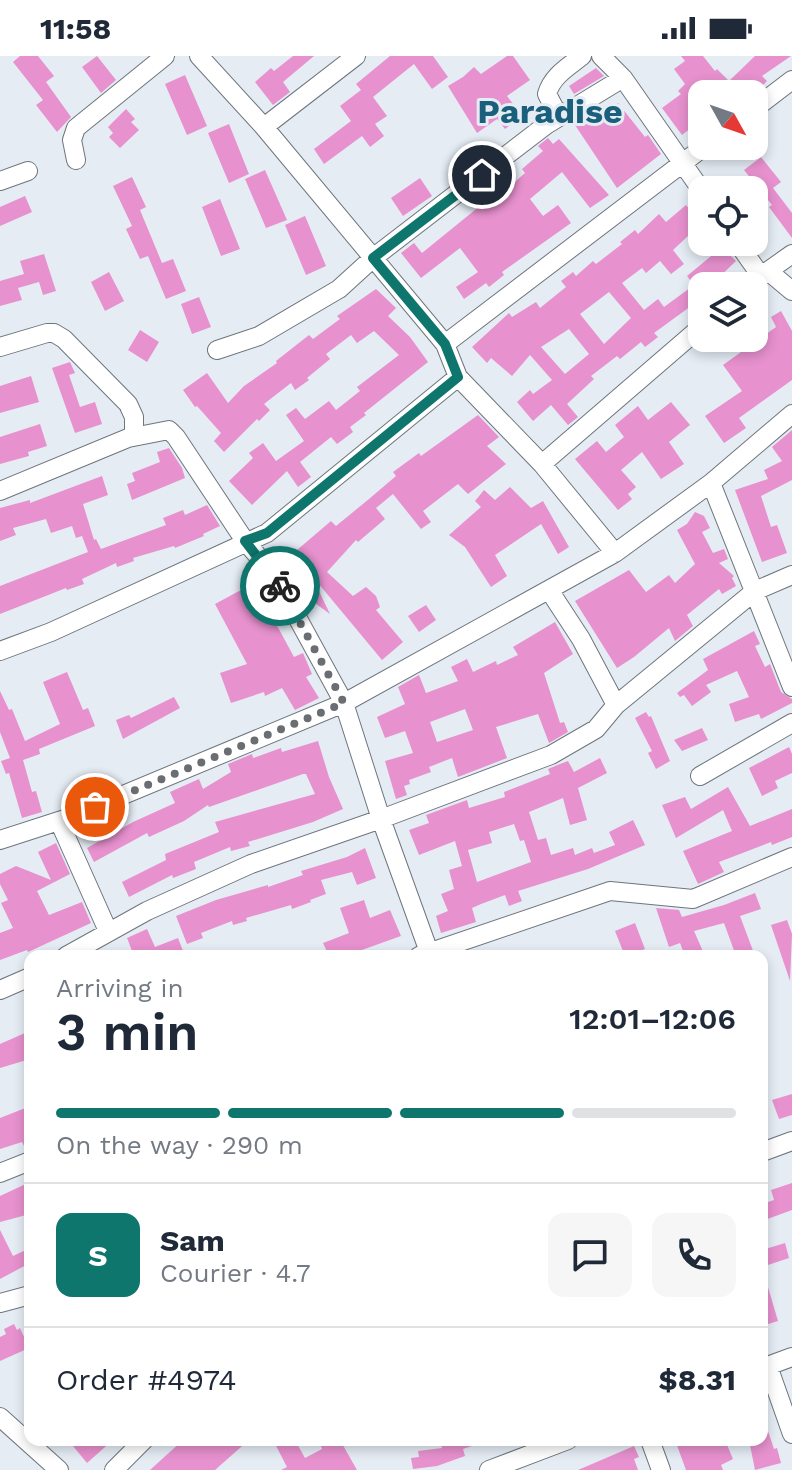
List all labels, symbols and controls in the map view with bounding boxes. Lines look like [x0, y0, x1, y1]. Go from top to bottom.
text: 11:58 [40, 11, 111, 46]
north arrow [688, 80, 768, 160]
map controls [688, 80, 768, 352]
district label: Paradise [477, 91, 623, 131]
pin [448, 141, 516, 209]
icon: home [460, 153, 504, 197]
button: locate [688, 176, 768, 256]
button: layers [688, 272, 768, 352]
courier [240, 546, 320, 626]
icon: bike [258, 564, 302, 608]
pin [61, 773, 129, 841]
icon: bag [73, 785, 117, 829]
text: Arriving in [56, 973, 184, 1003]
text: 12:01–12:06 [569, 1001, 736, 1036]
text: 3 min [56, 1002, 199, 1063]
text: On the way · 290 m [56, 1130, 303, 1160]
button: chat [548, 1213, 632, 1297]
button: phone [652, 1213, 736, 1297]
text: Sam [160, 1223, 225, 1258]
text: S [88, 1238, 108, 1273]
text: Courier · 4.7 [160, 1258, 310, 1288]
text: Order #4974 [56, 1362, 237, 1397]
text: $8.31 [659, 1362, 736, 1397]

